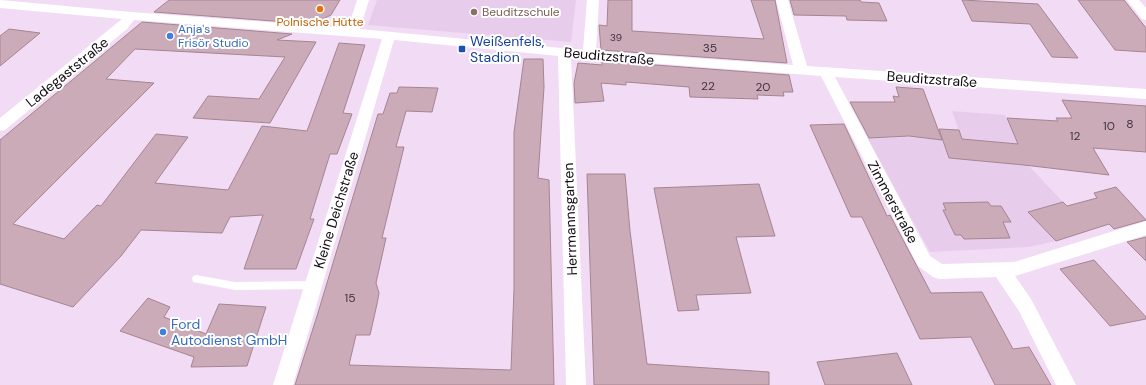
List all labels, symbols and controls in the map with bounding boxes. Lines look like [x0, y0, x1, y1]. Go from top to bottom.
marker: Polnische Hütte [315, 4, 325, 14]
place label: Beuditzschule [482, 4, 560, 20]
marker: Beuditzschule [469, 7, 479, 17]
place label: Polnische Hütte [276, 14, 364, 30]
place label: Anja's Frisör Studio [178, 21, 249, 51]
marker: Anja's Frisör Studio [165, 31, 175, 41]
house number: 39 [610, 31, 622, 44]
place label: Weißenfels, Stadion [470, 32, 545, 66]
street label: Ladegaststraße [22, 33, 112, 111]
house number: 35 [703, 40, 717, 56]
street label: Beuditzstraße [563, 43, 655, 69]
marker: Weißenfels, Stadion [457, 44, 467, 54]
street label: Beuditzstraße [886, 67, 978, 91]
house number: 22 [701, 78, 715, 94]
house number: 20 [755, 79, 771, 95]
house number: 8 [1126, 116, 1134, 132]
house number: 10 [1103, 118, 1115, 134]
house number: 12 [1070, 128, 1080, 144]
street label: Kleine Deichstraße [310, 149, 362, 271]
street label: Zimmerstraße [864, 158, 922, 246]
street label: Herrmannsgarten [559, 162, 581, 276]
house number: 15 [344, 290, 356, 306]
place label: Ford Autodienst GmbH [171, 315, 287, 349]
marker: Ford Autodienst GmbH [158, 327, 168, 337]

